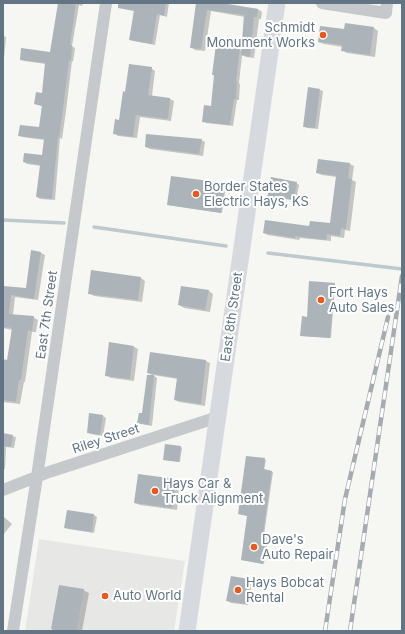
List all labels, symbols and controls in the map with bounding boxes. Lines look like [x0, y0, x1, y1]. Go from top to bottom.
place label: Schmidt Monument Works [206, 20, 315, 51]
marker: Schmidt Monument Works [318, 30, 328, 40]
place label: Border States Electric Hays, KS [204, 179, 309, 210]
marker: Border States Electric Hays, KS [191, 189, 201, 199]
street label: East 7th Street [33, 270, 61, 360]
street label: East 8th Street [218, 271, 246, 363]
place label: Fort Hays Auto Sales [329, 285, 394, 316]
marker: Fort Hays Auto Sales [316, 295, 326, 305]
street label: Riley Street [70, 421, 142, 457]
place label: Hays Car & Truck Alignment [163, 476, 263, 507]
marker: Hays Car & Truck Alignment [150, 486, 160, 496]
place label: Dave's Auto Repair [262, 532, 333, 563]
marker: Dave's Auto Repair [249, 542, 259, 552]
place label: Hays Bobcat Rental [246, 575, 324, 606]
marker: Hays Bobcat Rental [233, 585, 243, 595]
place label: Auto World [113, 588, 181, 604]
marker: Auto World [100, 591, 110, 601]

